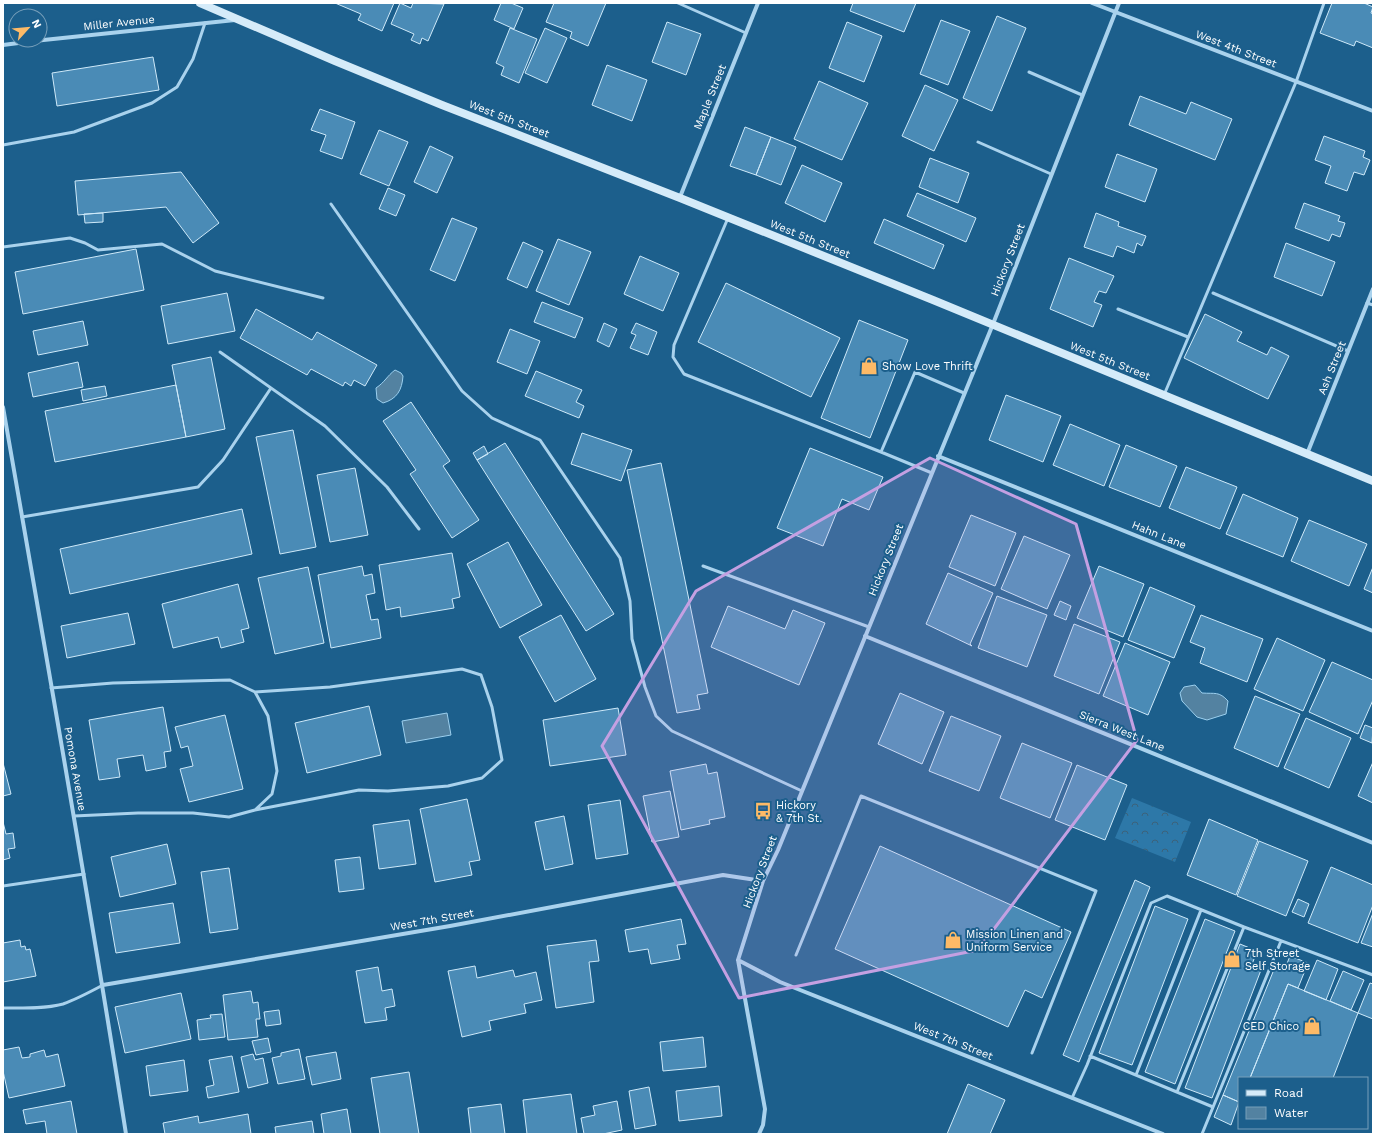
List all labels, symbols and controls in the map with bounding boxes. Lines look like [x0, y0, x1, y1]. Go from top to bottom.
north arrow [8, 8, 48, 48]
street label: Miller Avenue [83, 13, 155, 33]
text: N [29, 17, 44, 30]
street label: West 4th Street [1194, 28, 1279, 71]
street label: Maple Street [691, 62, 729, 131]
street label: West 5th Street [467, 98, 552, 141]
street label: West 5th Street [768, 217, 852, 261]
street label: Hickory Street [988, 222, 1028, 298]
street label: West 5th Street [1068, 339, 1152, 383]
street label: Ash Street [1315, 339, 1349, 397]
shop icon: Show Love Thrift [859, 356, 879, 376]
place label: Show Love Thrift [882, 360, 973, 373]
street label: Hahn Lane [1130, 518, 1188, 552]
street label: Hickory Street [866, 522, 907, 598]
street label: Sierra West Lane [1077, 708, 1167, 754]
street label: Pomona Avenue [61, 726, 89, 812]
place label: Hickory & 7th St. [776, 799, 822, 825]
bus stop icon: Hickory & 7th St. [753, 801, 773, 821]
street label: Hickory Street [740, 834, 780, 910]
street label: West 7th Street [389, 906, 475, 934]
place label: Mission Linen and Uniform Service [966, 928, 1063, 954]
shop icon: Mission Linen and Uniform Service [943, 930, 963, 950]
place label: 7th Street Self Storage [1245, 947, 1310, 973]
shop icon: 7th Street Self Storage [1222, 949, 1242, 969]
shop icon: CED Chico [1302, 1016, 1322, 1036]
street label: West 7th Street [911, 1019, 995, 1063]
place label: CED Chico [1243, 1020, 1299, 1033]
legend [1238, 1077, 1368, 1129]
text: Road [1274, 1086, 1303, 1100]
text: Water [1274, 1106, 1309, 1120]

